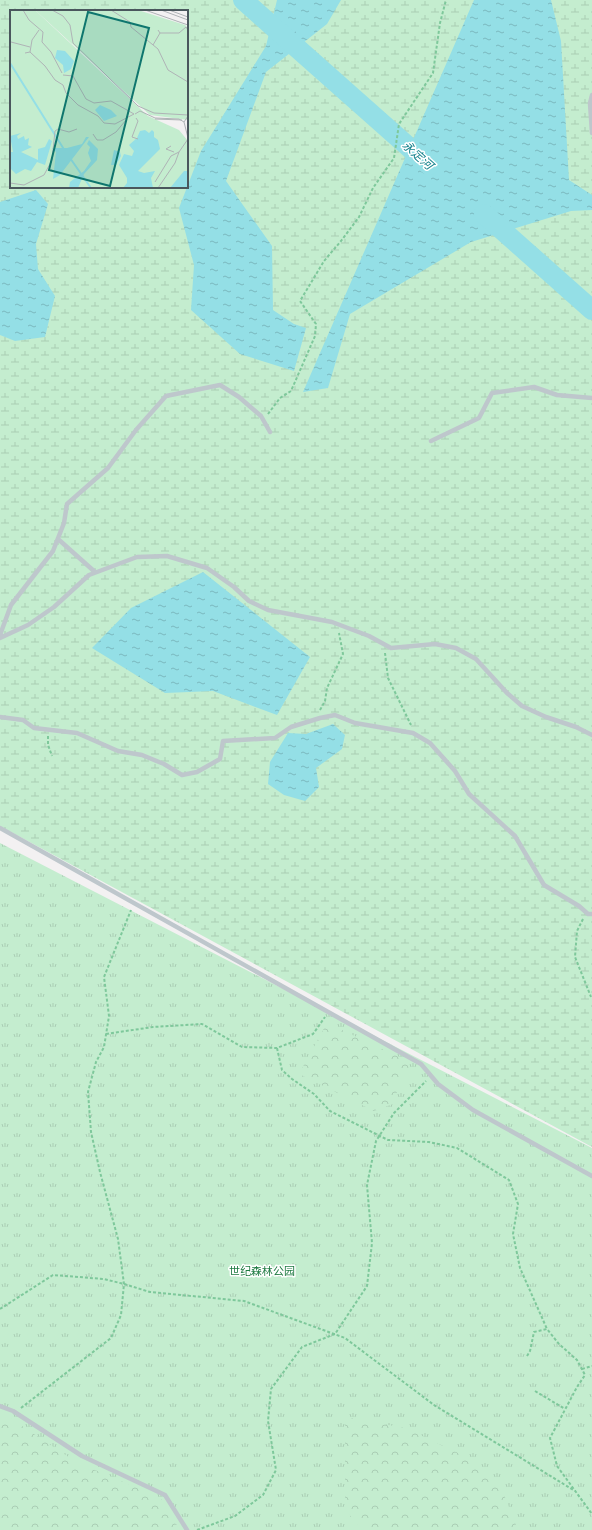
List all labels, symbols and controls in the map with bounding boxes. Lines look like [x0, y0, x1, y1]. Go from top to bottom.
inset map [10, 10, 188, 188]
water label: 永定河 [399, 137, 439, 175]
park label: 世纪森林公园 [229, 1263, 295, 1278]

